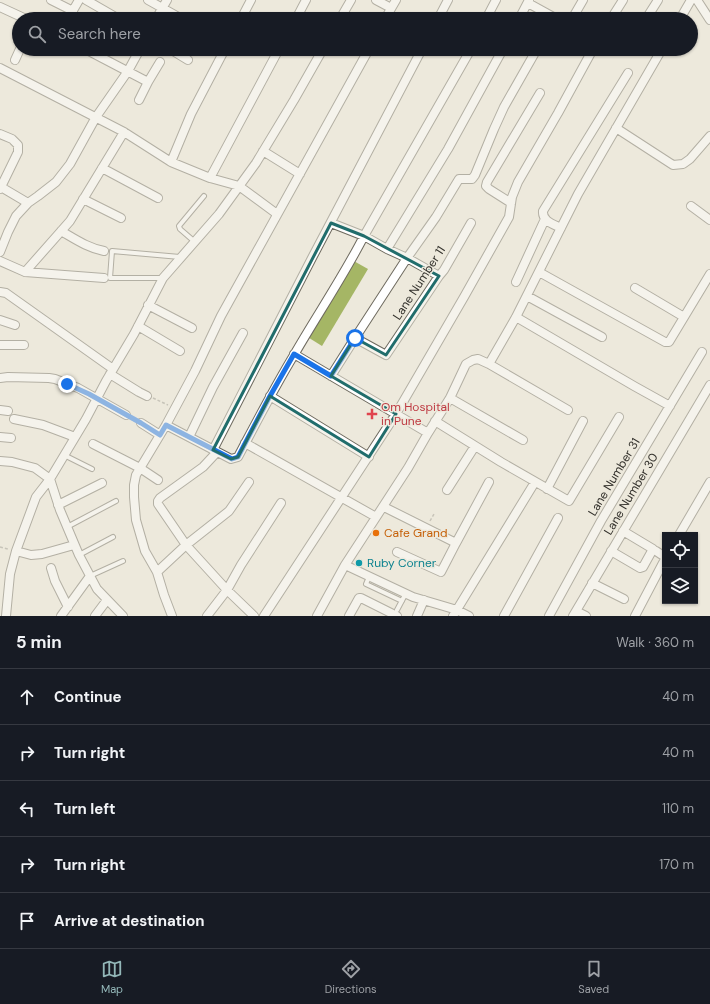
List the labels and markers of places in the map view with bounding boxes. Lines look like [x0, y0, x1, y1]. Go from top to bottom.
place label: Om Hospital in Pune [381, 399, 450, 429]
marker: Om Hospital in Pune [366, 408, 378, 420]
place label: Cafe Grand [384, 525, 447, 541]
marker: Cafe Grand [371, 528, 381, 538]
place label: Ruby Corner [367, 555, 437, 571]
marker: Ruby Corner [354, 558, 364, 568]

